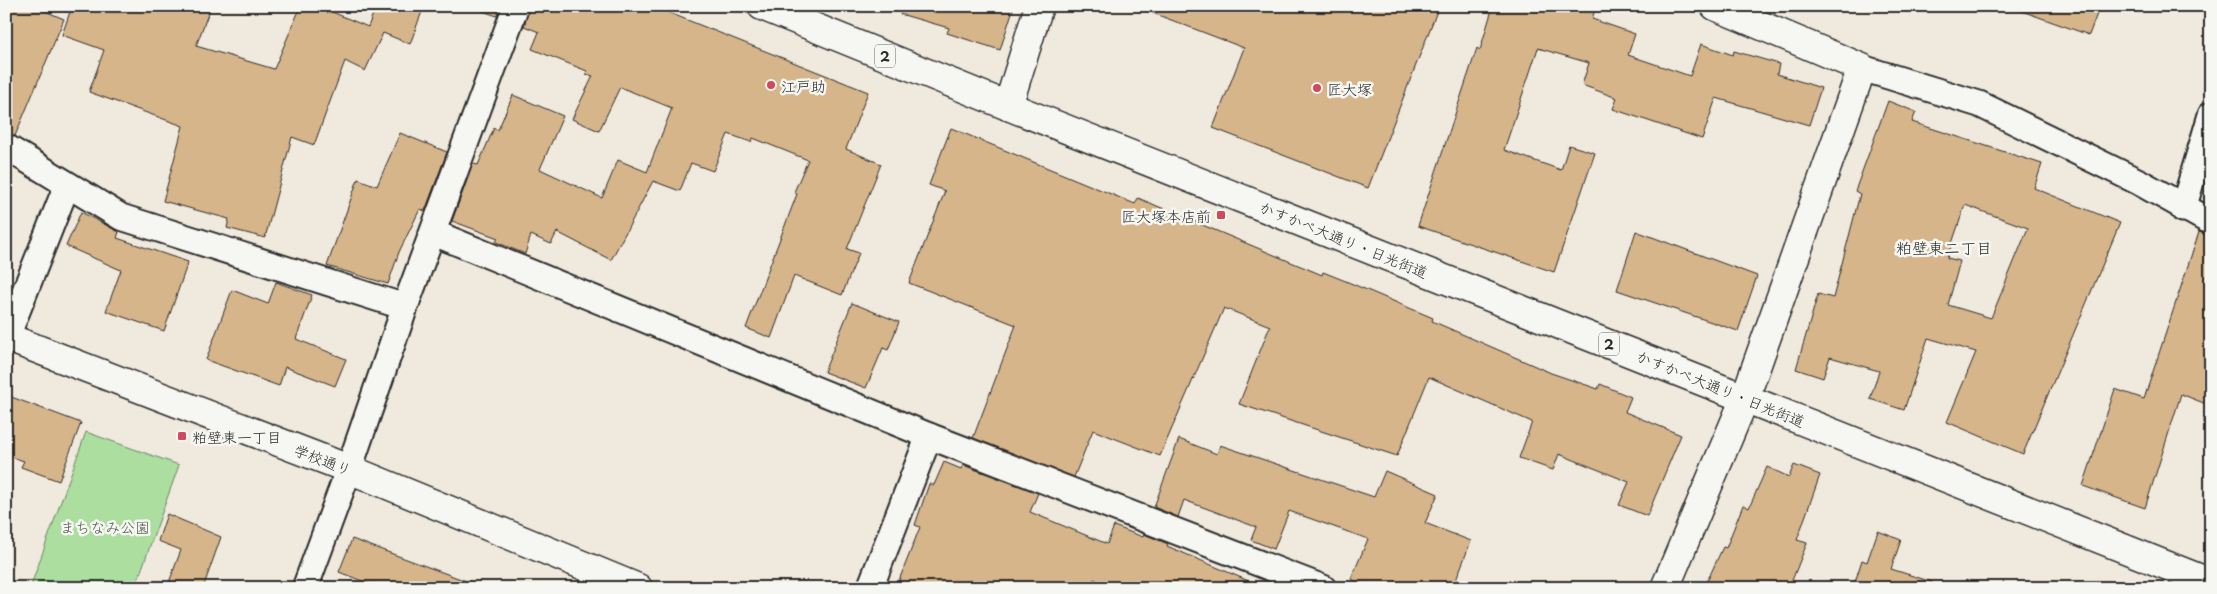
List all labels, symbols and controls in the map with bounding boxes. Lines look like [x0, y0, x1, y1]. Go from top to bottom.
road number: 2 [875, 44, 895, 68]
place label: 江戸助 [781, 74, 826, 97]
place label: 匠大塚 [1327, 77, 1372, 100]
marker: 江戸助 [765, 79, 777, 91]
marker: 匠大塚 [1311, 82, 1323, 94]
street label: かすかべ大通り・日光街道 [1256, 195, 1432, 283]
place label: 匠大塚本店前 [1121, 204, 1211, 227]
marker: 匠大塚本店前 [1215, 209, 1227, 221]
district label: 粕壁東二丁目 [1896, 235, 1992, 259]
road number: 2 [1599, 332, 1619, 356]
street label: かすかべ大通り・日光街道 [1633, 344, 1809, 432]
place label: 粕壁東一丁目 [192, 425, 282, 448]
marker: 粕壁東一丁目 [176, 430, 188, 442]
street label: 学校通り [291, 438, 355, 480]
park label: まちなみ公園 [60, 515, 150, 538]

